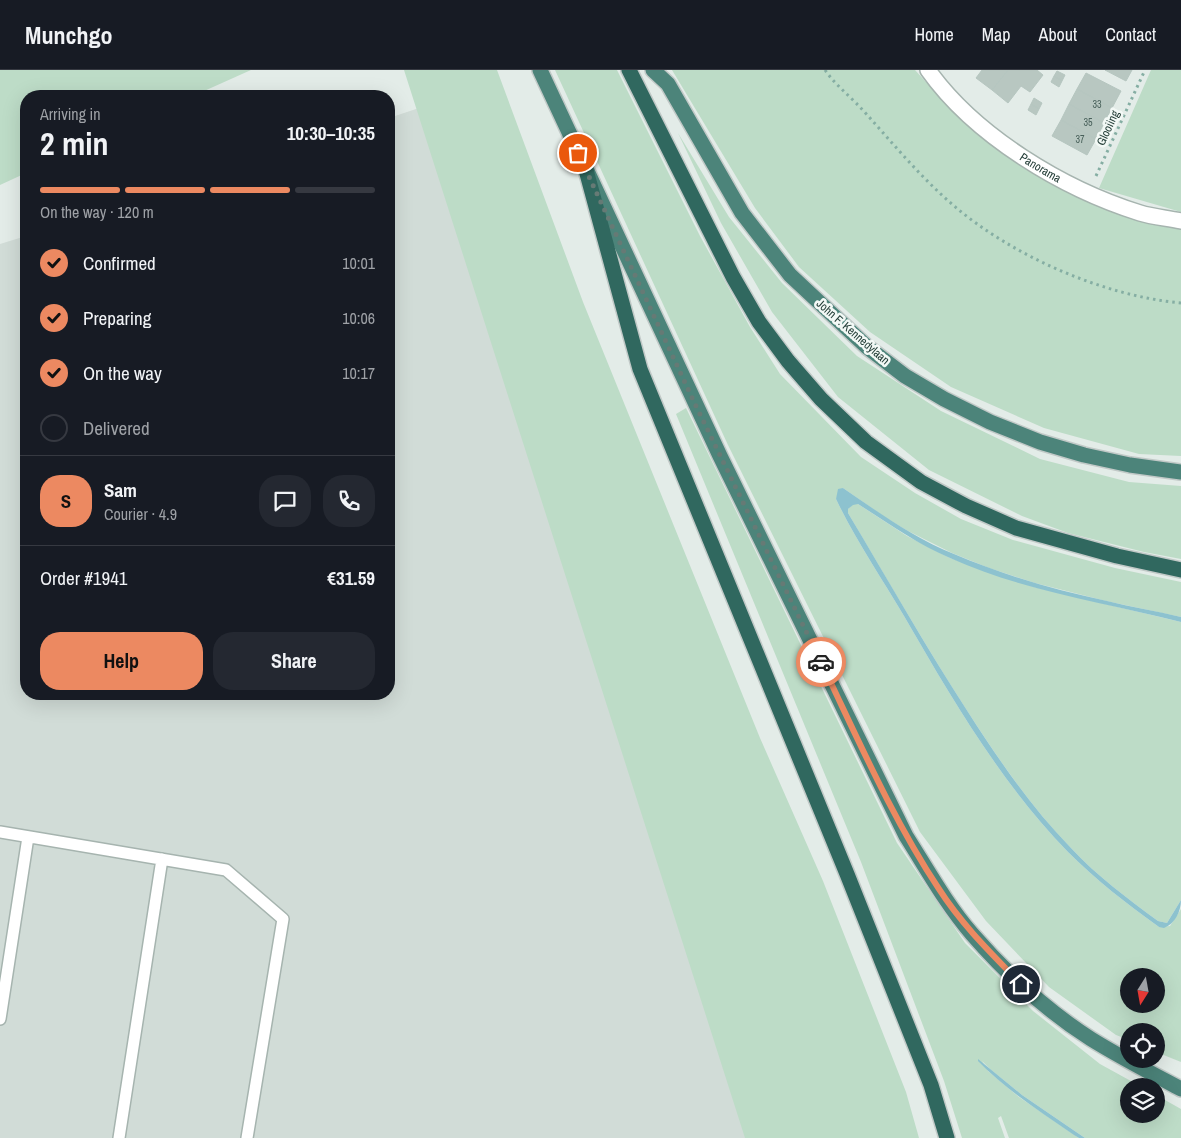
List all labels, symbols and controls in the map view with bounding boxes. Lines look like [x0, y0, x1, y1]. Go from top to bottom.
text: Munchgo [25, 19, 112, 51]
text: Home [914, 22, 954, 47]
text: Map [982, 22, 1011, 47]
text: About [1039, 22, 1077, 47]
text: Contact [1105, 22, 1156, 47]
house number: 33 [1092, 98, 1102, 111]
text: Arriving in [40, 103, 101, 125]
street label: Glooiing [1093, 107, 1123, 148]
house number: 35 [1083, 116, 1093, 129]
text: 10:30–10:35 [287, 120, 375, 146]
text: 2 min [40, 122, 109, 165]
pin [557, 132, 599, 174]
house number: 37 [1075, 133, 1085, 146]
icon: bag [564, 139, 592, 167]
street label: Panorama [1017, 149, 1064, 187]
text: On the way · 120 m [40, 201, 154, 223]
icon: check [40, 249, 68, 277]
text: Confirmed [83, 250, 156, 276]
text: 10:01 [342, 252, 375, 274]
street label: John F. Kennedylaan [813, 296, 893, 368]
icon: check [40, 304, 68, 332]
text: Preparing [83, 305, 151, 331]
text: 10:06 [342, 307, 375, 329]
icon: check [40, 359, 68, 387]
text: On the way [83, 360, 162, 386]
text: 10:17 [342, 362, 375, 384]
text: Delivered [83, 415, 150, 441]
button: chat [259, 475, 311, 527]
button: phone [323, 475, 375, 527]
text: Sam [104, 477, 137, 503]
text: S [61, 488, 71, 514]
text: Courier · 4.9 [104, 503, 177, 525]
text: Order #1941 [40, 565, 127, 591]
text: €31.59 [327, 565, 375, 591]
button: Help [40, 632, 203, 690]
button: Share [213, 632, 375, 690]
courier [796, 637, 846, 687]
icon: car [807, 648, 835, 676]
pin [1000, 963, 1042, 1005]
north arrow [1120, 968, 1165, 1012]
map controls [1120, 968, 1165, 1123]
icon: home [1007, 970, 1035, 998]
button: locate [1120, 1023, 1165, 1068]
button: layers [1120, 1078, 1165, 1123]

